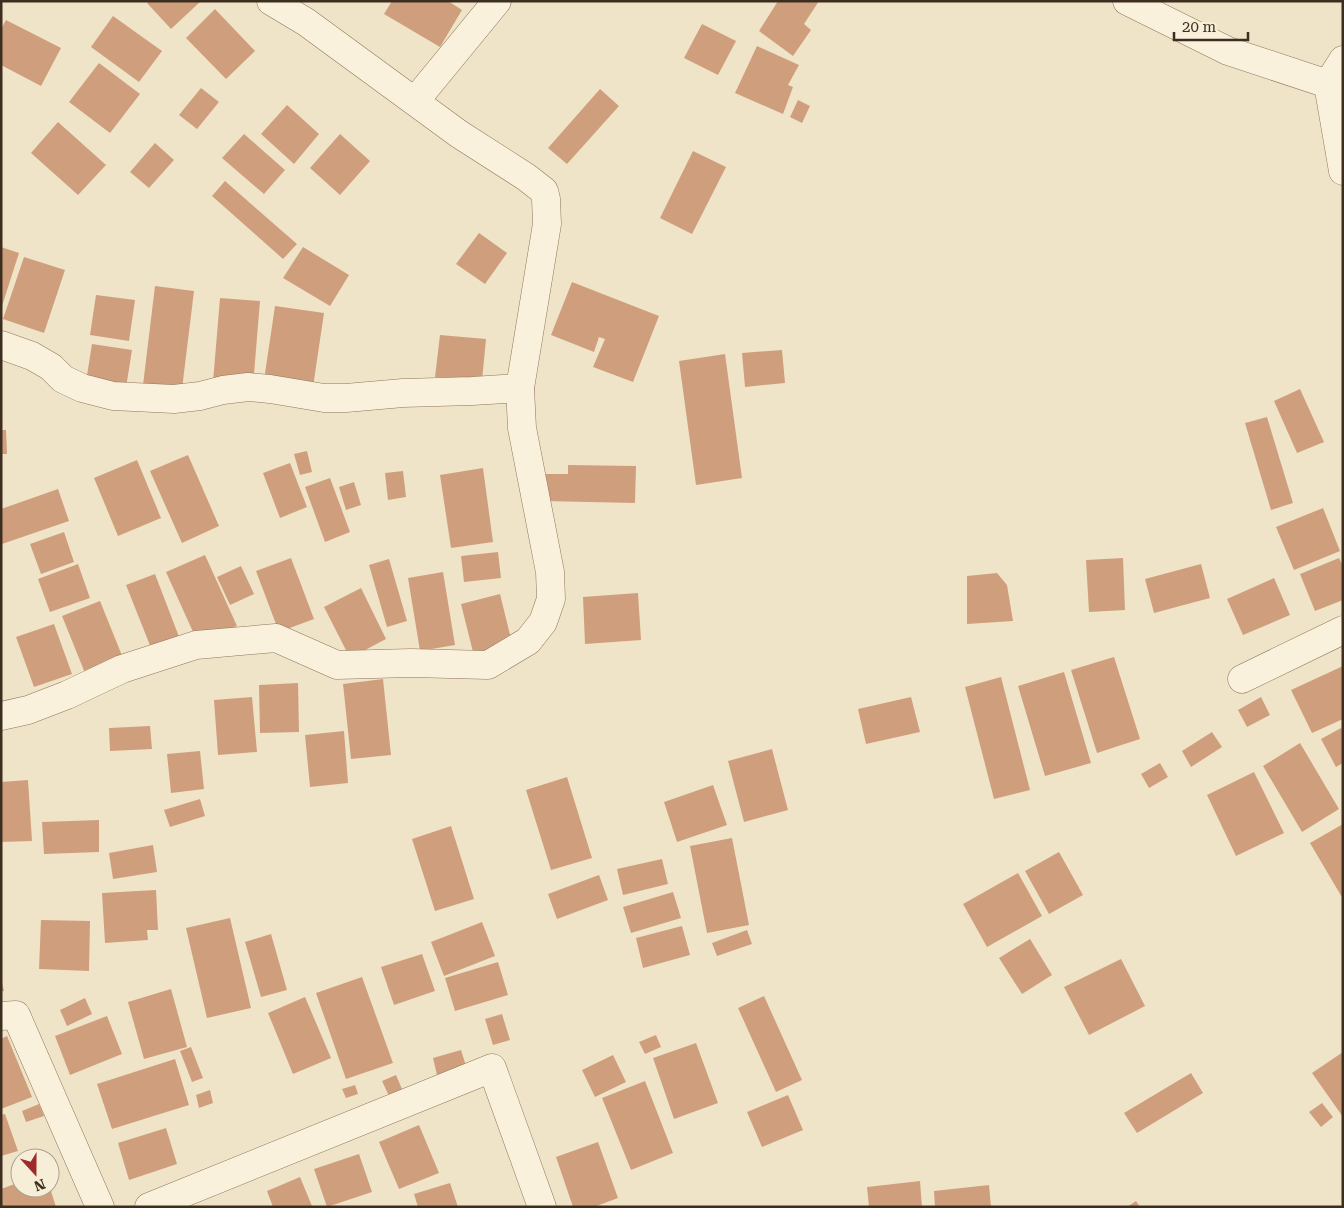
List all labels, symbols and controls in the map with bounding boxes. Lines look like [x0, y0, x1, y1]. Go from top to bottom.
scale bar [1174, 10, 1248, 42]
text: 20 m [1182, 18, 1217, 36]
north arrow [10, 1148, 60, 1198]
text: N [32, 1176, 48, 1195]

